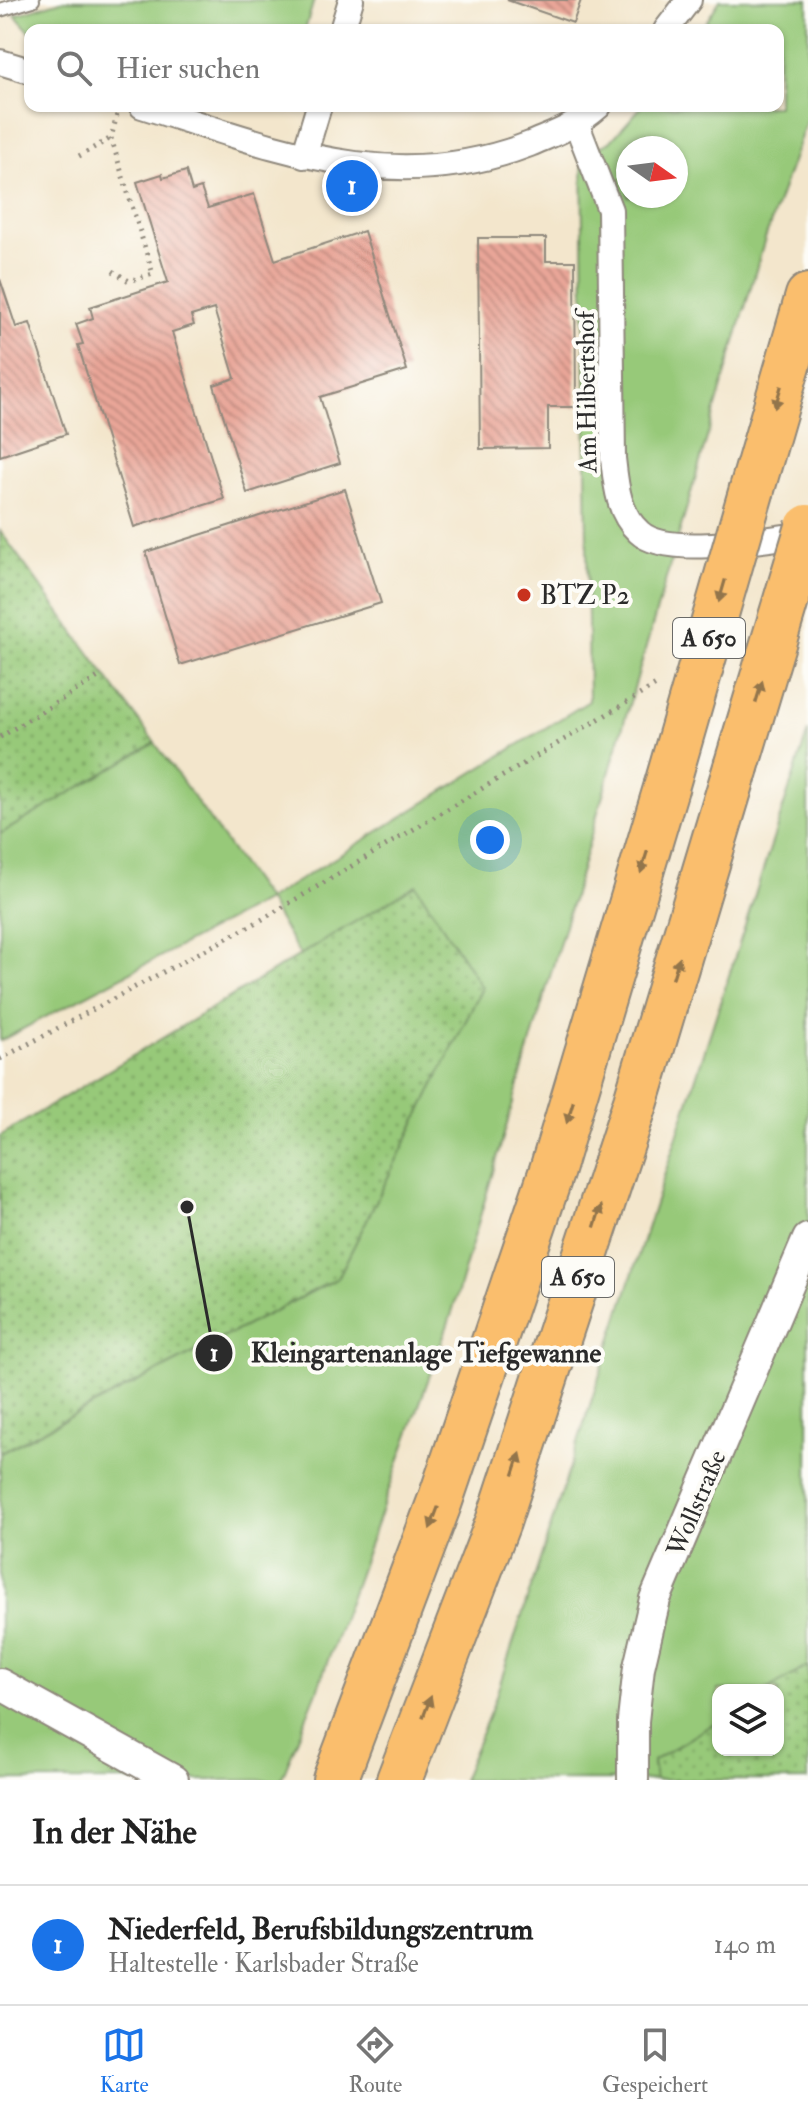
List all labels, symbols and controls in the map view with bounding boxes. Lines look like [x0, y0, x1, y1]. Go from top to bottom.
search box [24, 24, 784, 112]
icon: search [52, 46, 96, 90]
text: Hier suchen [116, 50, 260, 87]
north arrow [616, 136, 688, 208]
pin: 1 [326, 156, 378, 216]
street label: Am Hilbertshof [570, 307, 604, 474]
one-way arrow [771, 386, 784, 410]
one-way arrow [716, 578, 728, 603]
place label: BTZ P2 [540, 580, 630, 612]
marker: BTZ P2 [515, 586, 533, 604]
road number: A 650 [673, 618, 745, 658]
one-way arrow [753, 679, 766, 703]
your location [470, 820, 510, 860]
one-way arrow [637, 851, 650, 875]
one-way arrow [670, 956, 683, 980]
one-way arrow [563, 1100, 576, 1124]
one-way arrow [593, 1204, 605, 1228]
road number: A 650 [542, 1257, 614, 1297]
callout: Kleingartenanlage Tiefgewanne [194, 1327, 617, 1379]
text: Kleingartenanlage Tiefgewanne [251, 1336, 601, 1371]
text: 1 [210, 1338, 218, 1369]
street label: Wollstraße [660, 1445, 734, 1562]
one-way arrow [512, 1451, 524, 1475]
one-way arrow [427, 1506, 440, 1530]
map controls [712, 1684, 784, 1756]
button: layers [712, 1684, 784, 1756]
one-way arrow [421, 1695, 434, 1719]
text: In der Nähe [32, 1811, 197, 1854]
text: Niederfeld, Berufsbildungszentrum [108, 1911, 533, 1948]
text: 1 [53, 1929, 63, 1961]
text: 140 m [714, 1929, 776, 1961]
text: Haltestelle · Karlsbader Straße [108, 1948, 419, 1980]
tab: Karte [100, 2023, 149, 2099]
tab: Route [348, 2023, 402, 2099]
tab: Gespeichert [602, 2023, 708, 2099]

